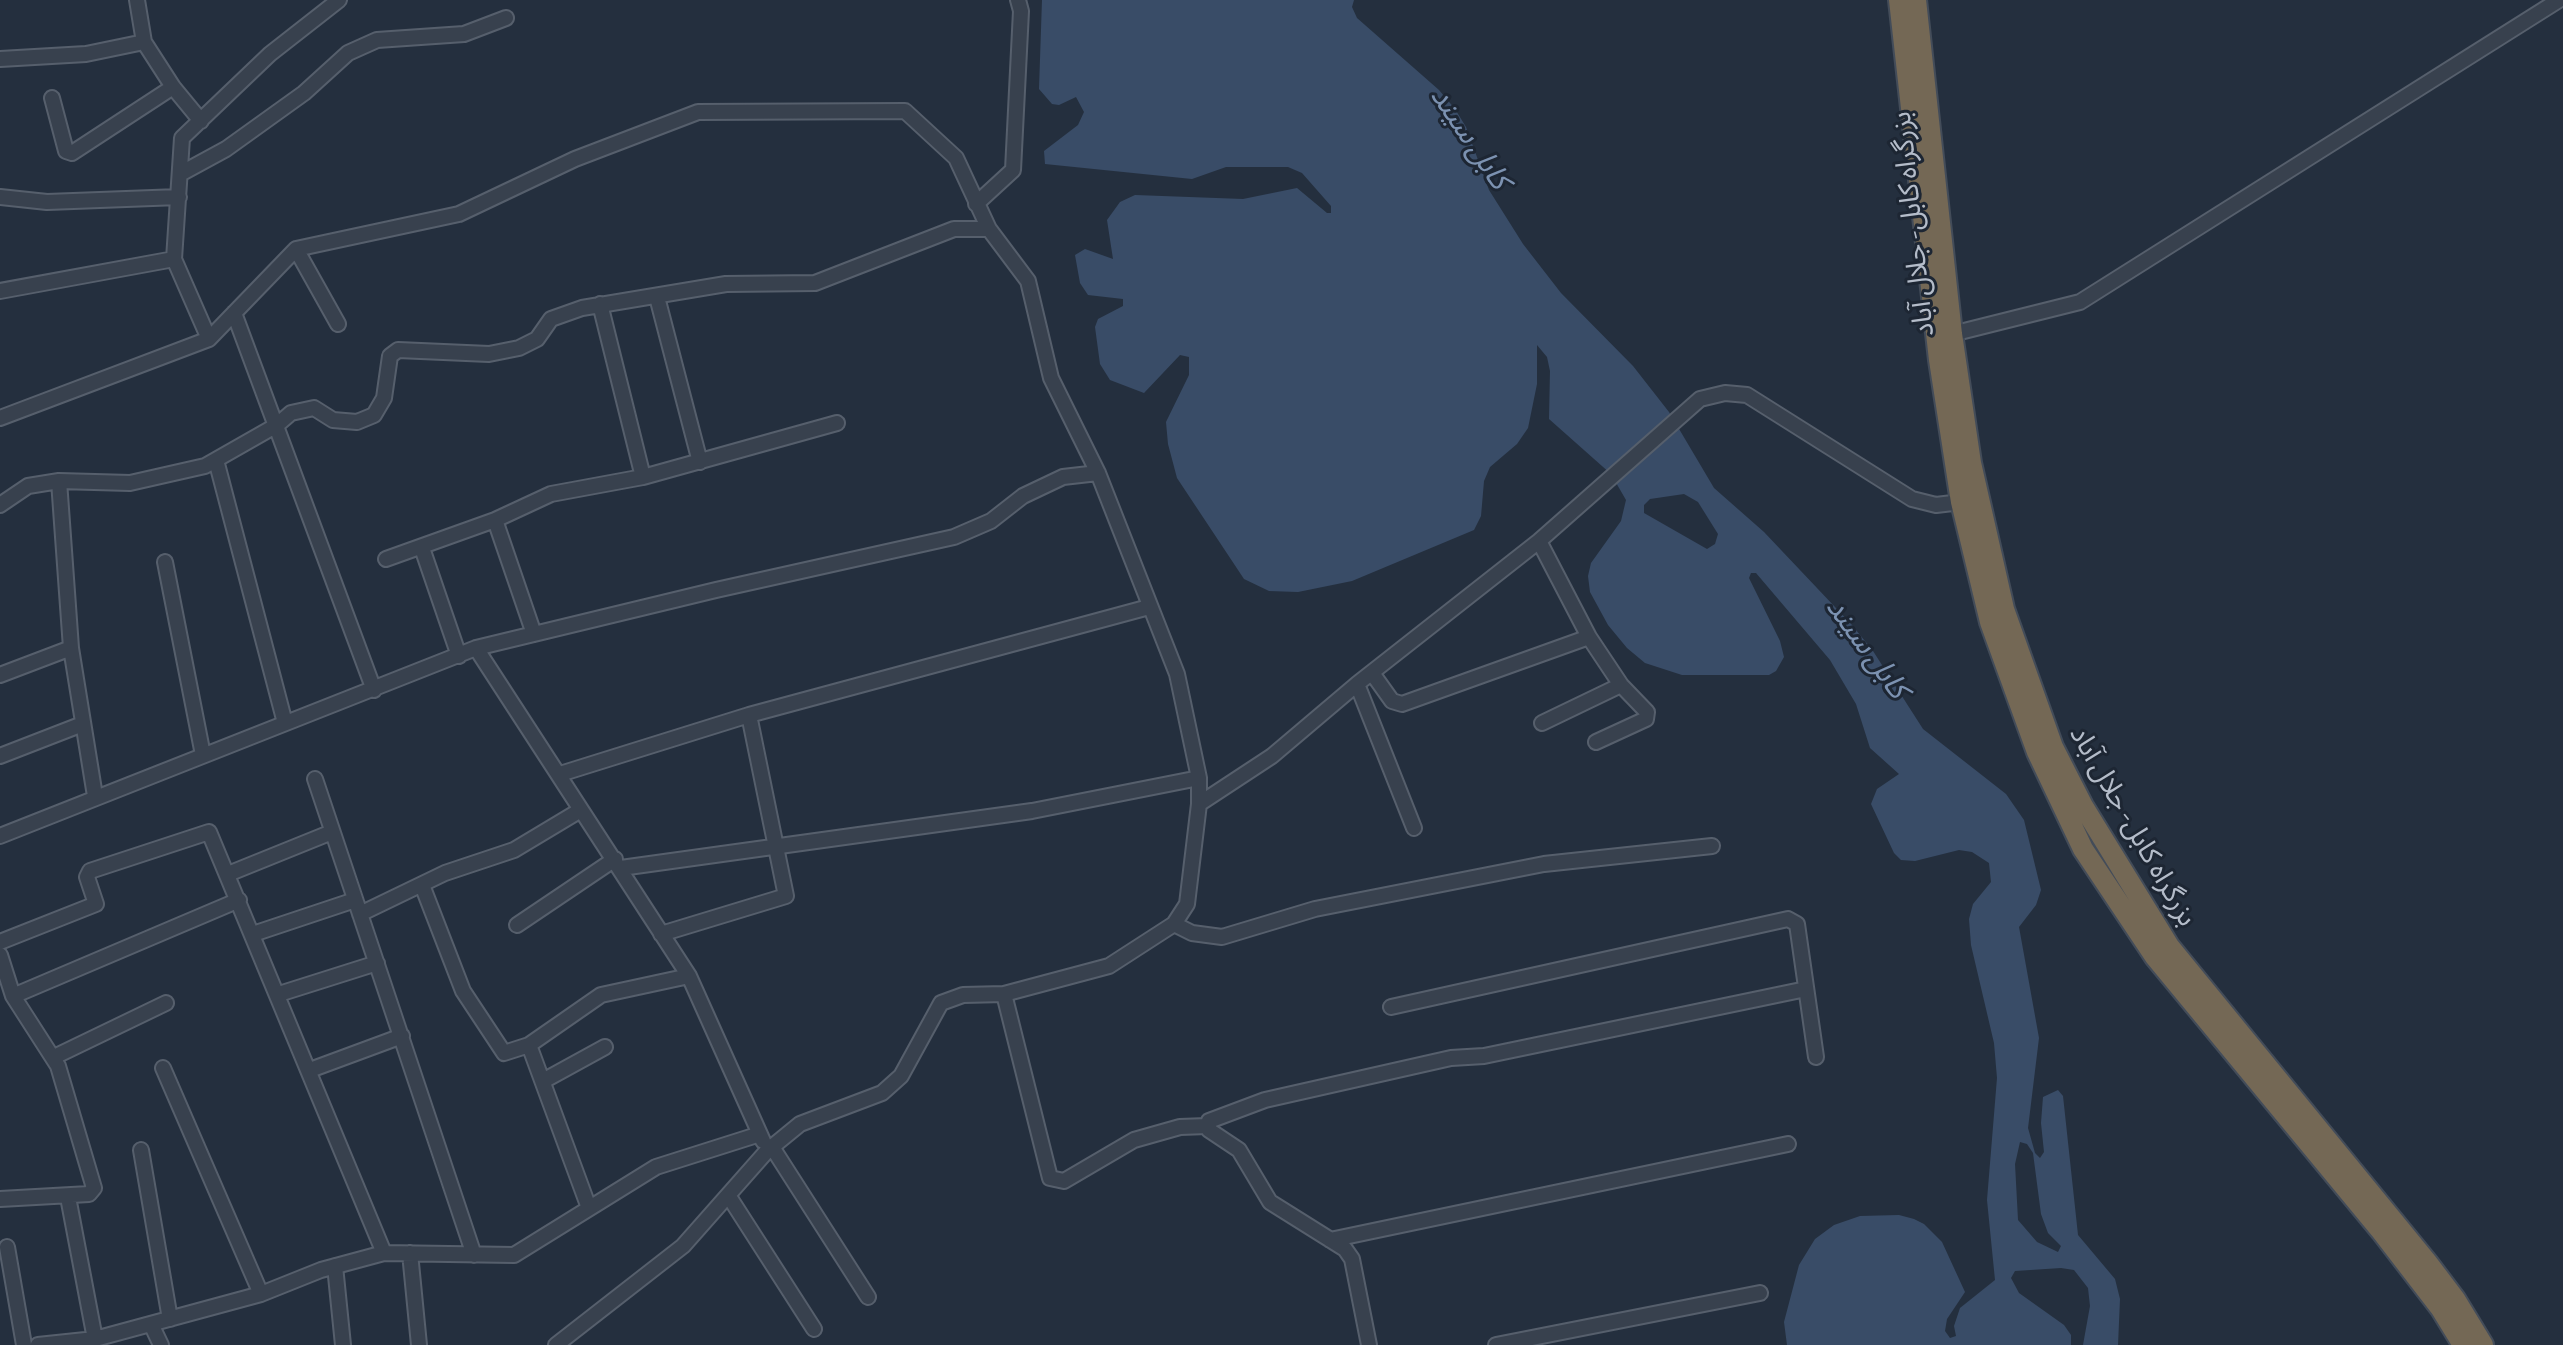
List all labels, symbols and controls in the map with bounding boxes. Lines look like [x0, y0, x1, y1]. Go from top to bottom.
water label: کابل سيند [1423, 80, 1517, 196]
street label: بزرگراه کابل- جلال آباد [1884, 110, 1942, 338]
water label: کابل سيند [1818, 590, 1916, 706]
street label: بزرگراه کابل- جلال آباد [2062, 720, 2204, 932]

